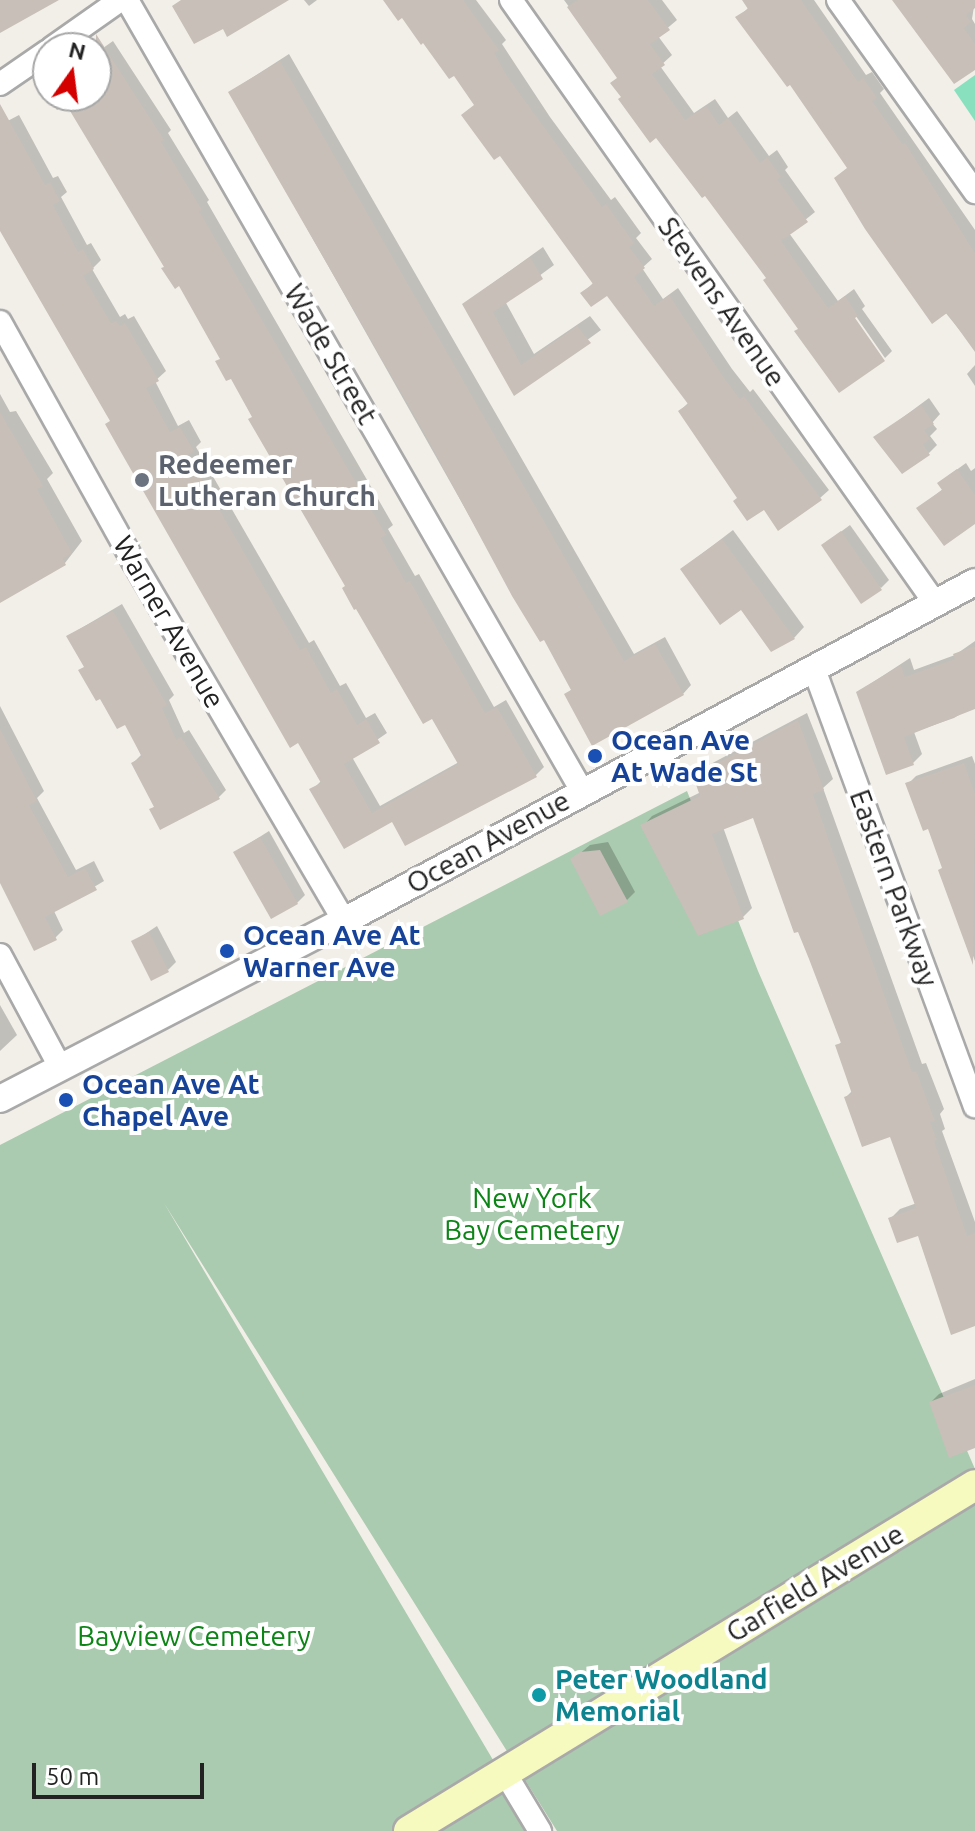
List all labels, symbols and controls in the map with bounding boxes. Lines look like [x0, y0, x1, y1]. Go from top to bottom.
north arrow [32, 32, 112, 112]
text: N [66, 36, 88, 64]
street label: Stevens Avenue [651, 211, 793, 393]
street label: Wade Street [277, 278, 385, 430]
place label: Redeemer Lutheran Church [158, 447, 376, 513]
marker: Redeemer Lutheran Church [133, 471, 151, 489]
street label: Warner Avenue [106, 530, 232, 714]
place label: Ocean Ave At Wade St [611, 723, 758, 789]
marker: Ocean Ave At Wade St [586, 747, 604, 765]
street label: Ocean Avenue [401, 783, 575, 901]
street label: Eastern Parkway [843, 785, 945, 991]
place label: Ocean Ave At Warner Ave [243, 918, 421, 984]
marker: Ocean Ave At Warner Ave [218, 942, 236, 960]
place label: Ocean Ave At Chapel Ave [82, 1067, 260, 1133]
marker: Ocean Ave At Chapel Ave [57, 1091, 75, 1109]
park label: New York Bay Cemetery [444, 1181, 620, 1247]
street label: Garfield Avenue [720, 1517, 910, 1649]
park label: Bayview Cemetery [77, 1619, 311, 1653]
place label: Peter Woodland Memorial [555, 1662, 768, 1728]
marker: Peter Woodland Memorial [530, 1686, 548, 1704]
scale bar [36, 1747, 208, 1797]
text: 50 m [46, 1763, 99, 1790]

